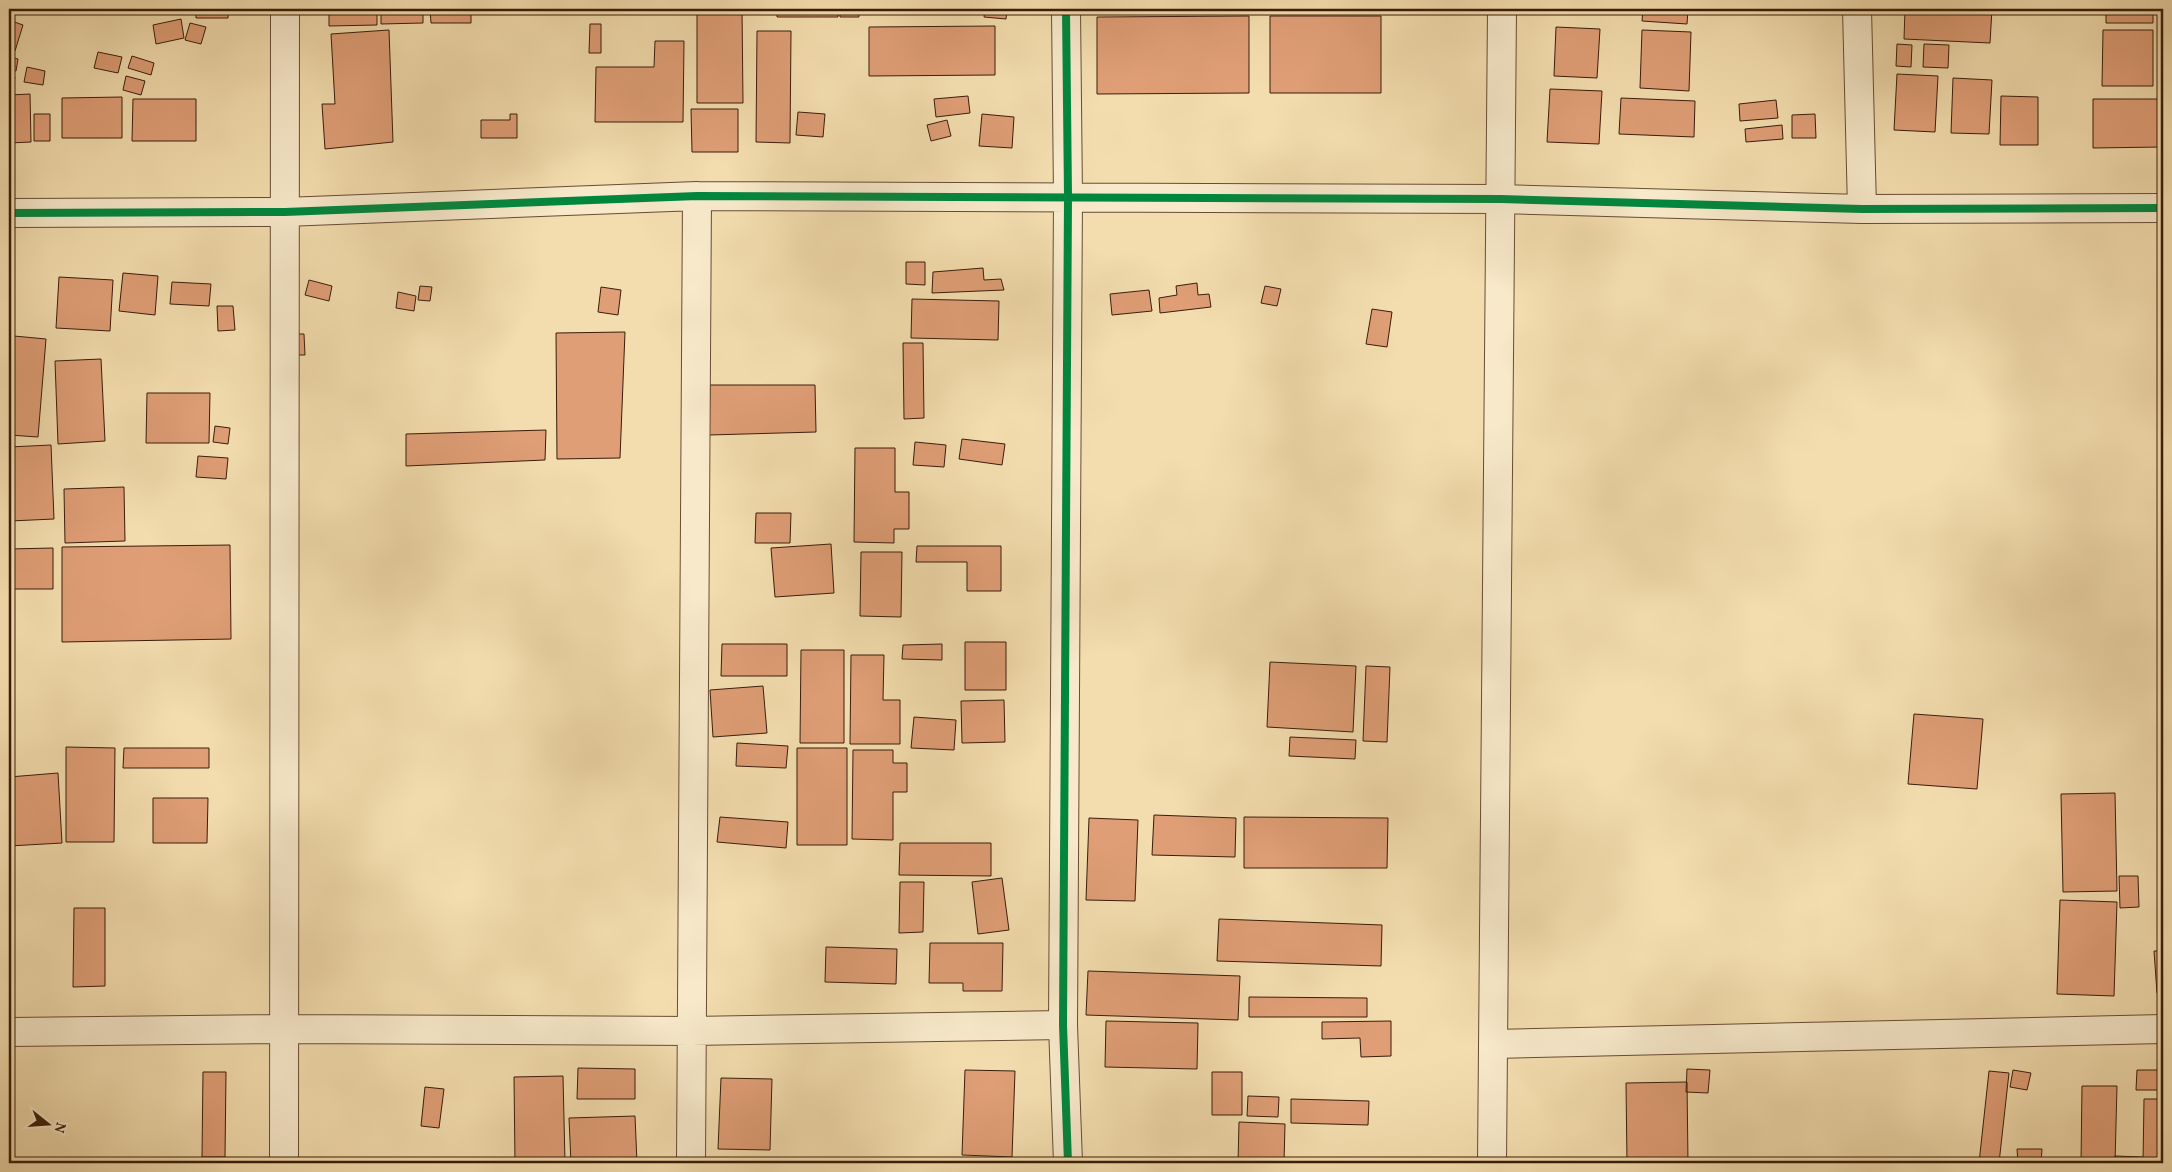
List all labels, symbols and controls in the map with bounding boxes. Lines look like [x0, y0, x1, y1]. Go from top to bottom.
north arrow [22, 1100, 72, 1150]
text: N [48, 1120, 70, 1135]

